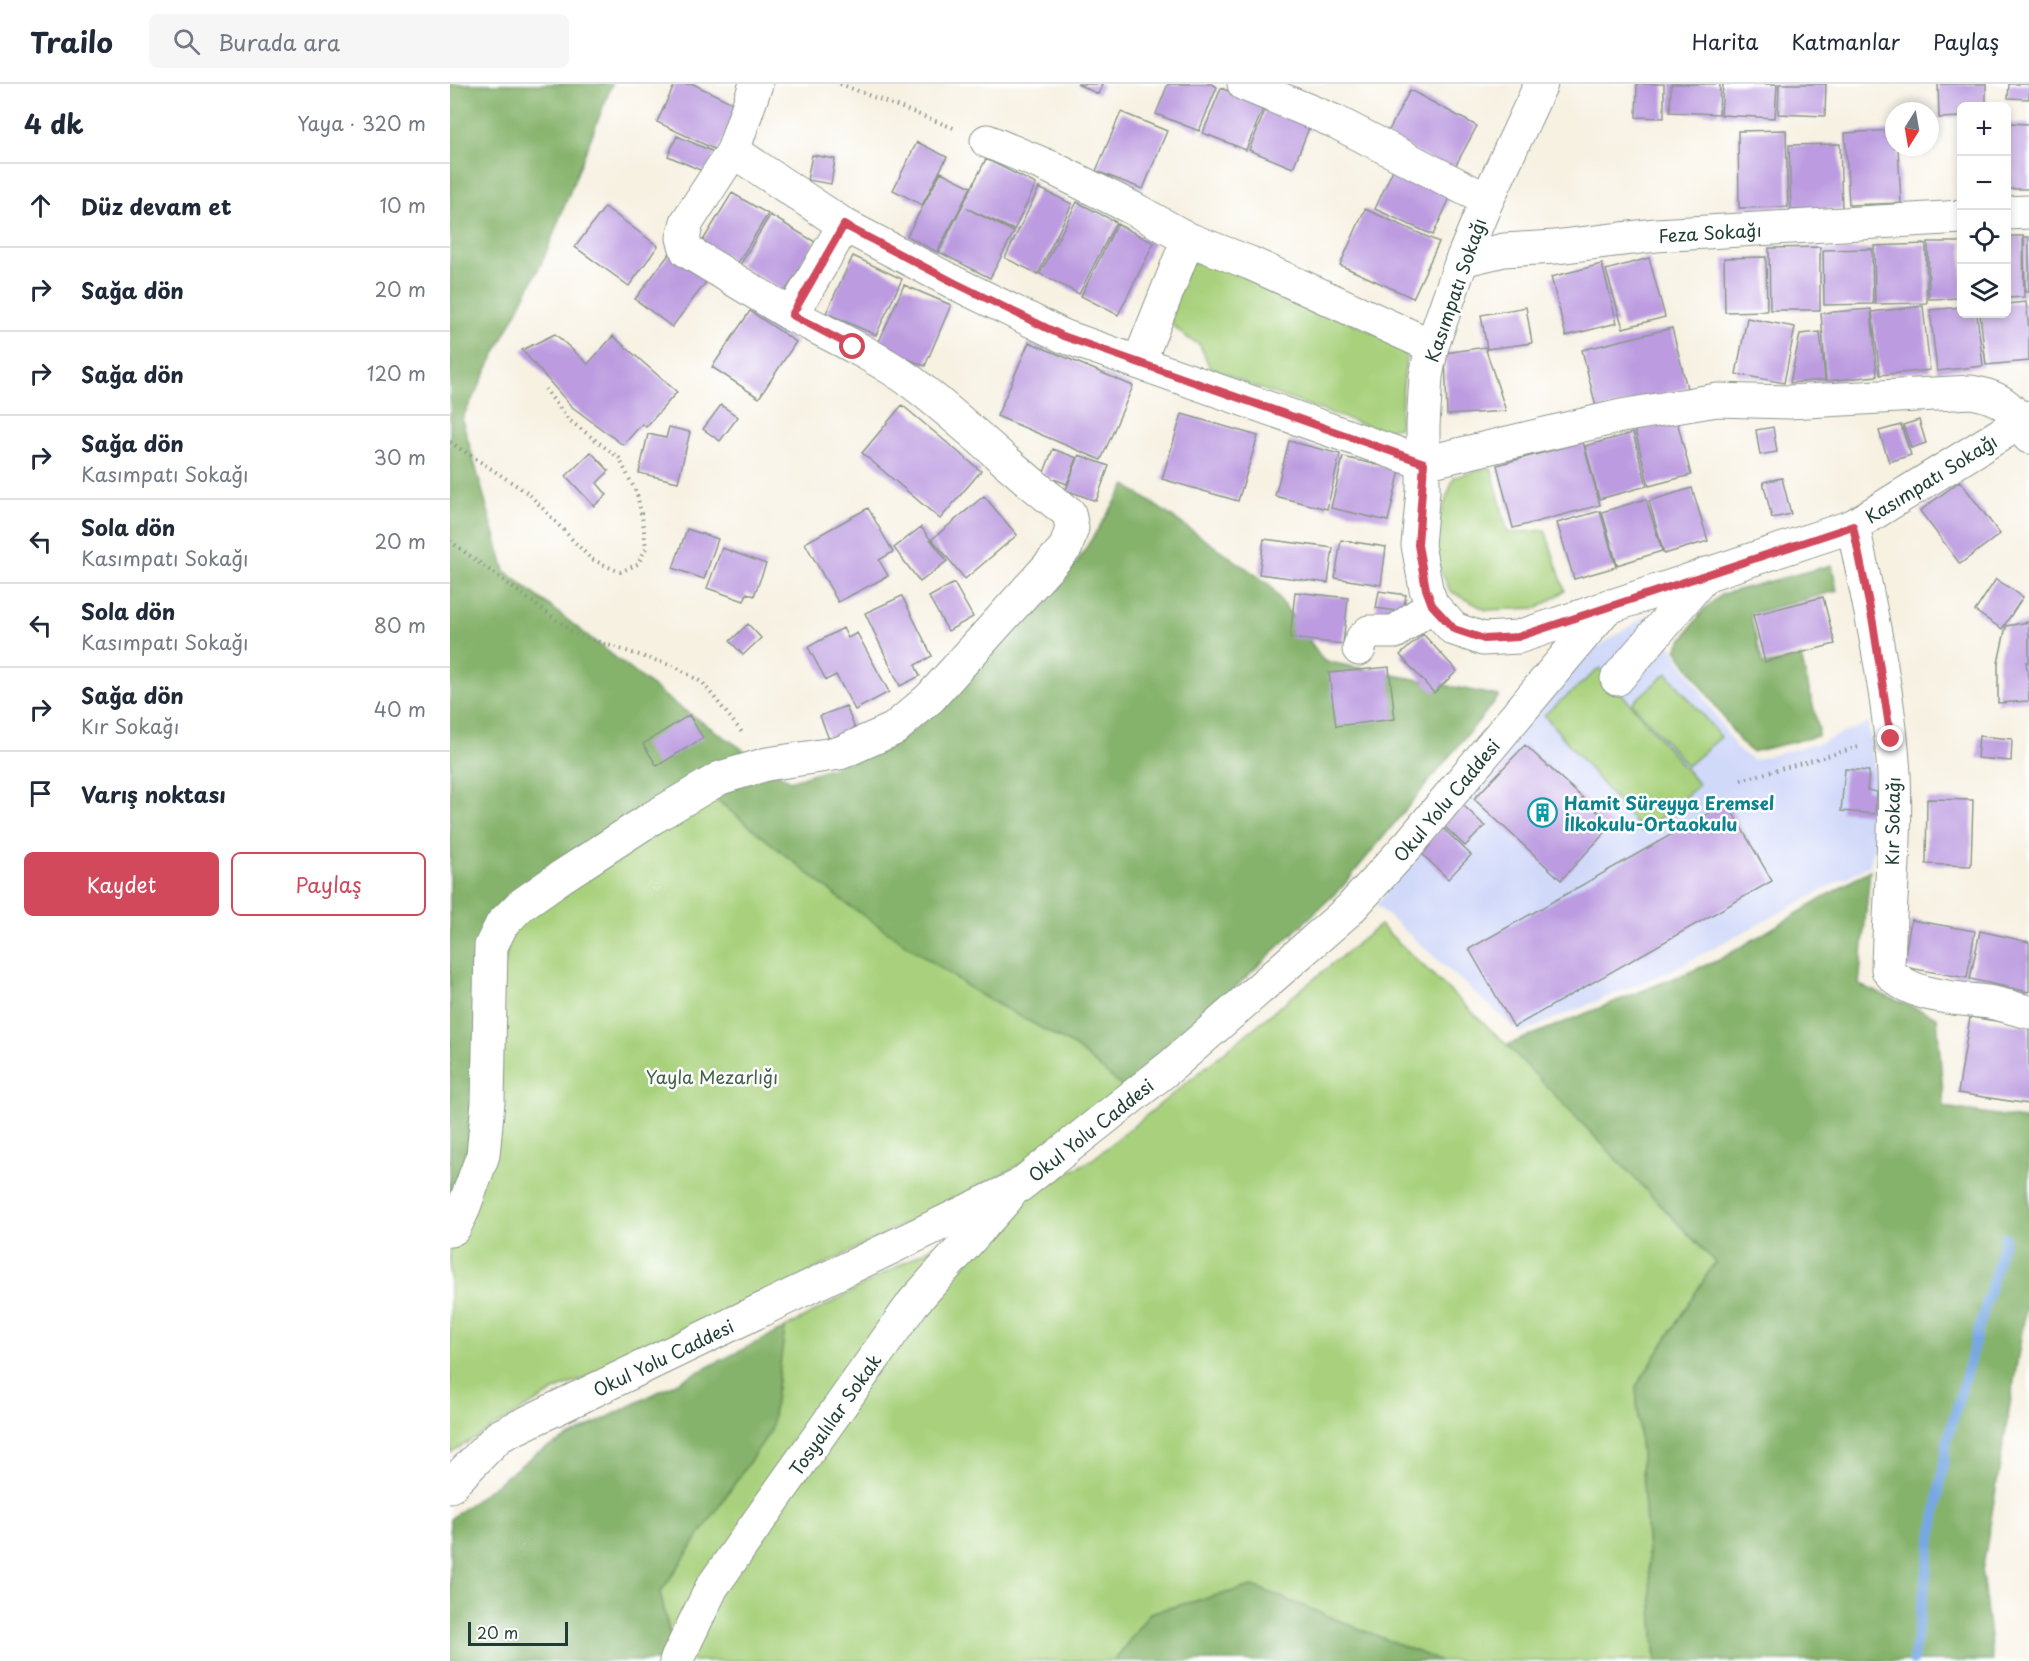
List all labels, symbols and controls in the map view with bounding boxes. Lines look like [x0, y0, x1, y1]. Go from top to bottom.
search box [149, 14, 569, 68]
text: Trailo [30, 20, 113, 63]
icon: search [170, 25, 203, 58]
text: Burada ara [218, 25, 340, 58]
text: Harita [1692, 25, 1758, 57]
text: Katmanlar [1791, 25, 1900, 57]
text: Paylaş [1933, 25, 1999, 57]
north arrow [1885, 102, 1939, 156]
map controls [1957, 102, 2011, 318]
button: + [1957, 102, 2011, 156]
text: 4 dk [24, 104, 84, 143]
text: Yaya · 320 m [297, 108, 426, 138]
button: − [1957, 156, 2011, 210]
icon: ahead [24, 189, 57, 222]
text: Düz devam et [81, 189, 232, 222]
text: 10 m [379, 190, 426, 220]
button: locate [1957, 210, 2011, 264]
street label: Kasımpatı Sokağı [1418, 214, 1492, 366]
street label: Feza Sokağı [1657, 215, 1762, 248]
button: layers [1957, 264, 2011, 318]
icon: right [24, 273, 57, 306]
text: Sağa dön [81, 273, 184, 306]
text: 20 m [374, 274, 426, 304]
route start [839, 333, 865, 359]
icon: right [24, 357, 57, 390]
text: Sağa dön [81, 357, 184, 390]
text: 120 m [367, 358, 426, 388]
text: Sağa dön [81, 426, 184, 459]
street label: Kasımpatı Sokağı [1859, 427, 2002, 529]
icon: right [24, 441, 57, 474]
text: 30 m [373, 442, 426, 472]
text: Kasımpatı Sokağı [81, 459, 249, 489]
text: Sola dön [81, 510, 175, 543]
icon: left [24, 525, 57, 558]
text: 20 m [374, 526, 426, 556]
text: Kasımpatı Sokağı [81, 543, 249, 573]
text: Sola dön [81, 594, 175, 627]
icon: left [24, 609, 57, 642]
text: 80 m [374, 610, 426, 640]
text: Kasımpatı Sokağı [81, 627, 249, 657]
text: Sağa dön [81, 678, 184, 711]
icon: right [24, 693, 57, 726]
text: 40 m [374, 694, 426, 724]
text: Kır Sokağı [81, 711, 179, 741]
route end [1877, 725, 1903, 751]
street label: Okul Yolu Caddesi [1386, 733, 1505, 867]
street label: Kır Sokağı [1878, 776, 1906, 866]
icon: arrive [24, 777, 57, 810]
text: Varış noktası [81, 777, 226, 810]
place label: Hamit Süreyya Eremsel İlkokulu-Ortaokulu [1564, 789, 1774, 837]
building icon: Hamit Süreyya Eremsel İlkokulu-Ortaokulu [1527, 796, 1559, 828]
button: Kaydet [24, 852, 219, 916]
button: Paylaş [231, 852, 426, 916]
park label: Yayla Mezarlığı [646, 1063, 778, 1090]
street label: Okul Yolu Caddesi [1022, 1072, 1159, 1188]
street label: Okul Yolu Caddesi [588, 1312, 738, 1402]
street label: Tosyalılar Sokak [782, 1348, 887, 1481]
scale bar [468, 1619, 568, 1646]
text: 20 m [477, 1620, 518, 1644]

